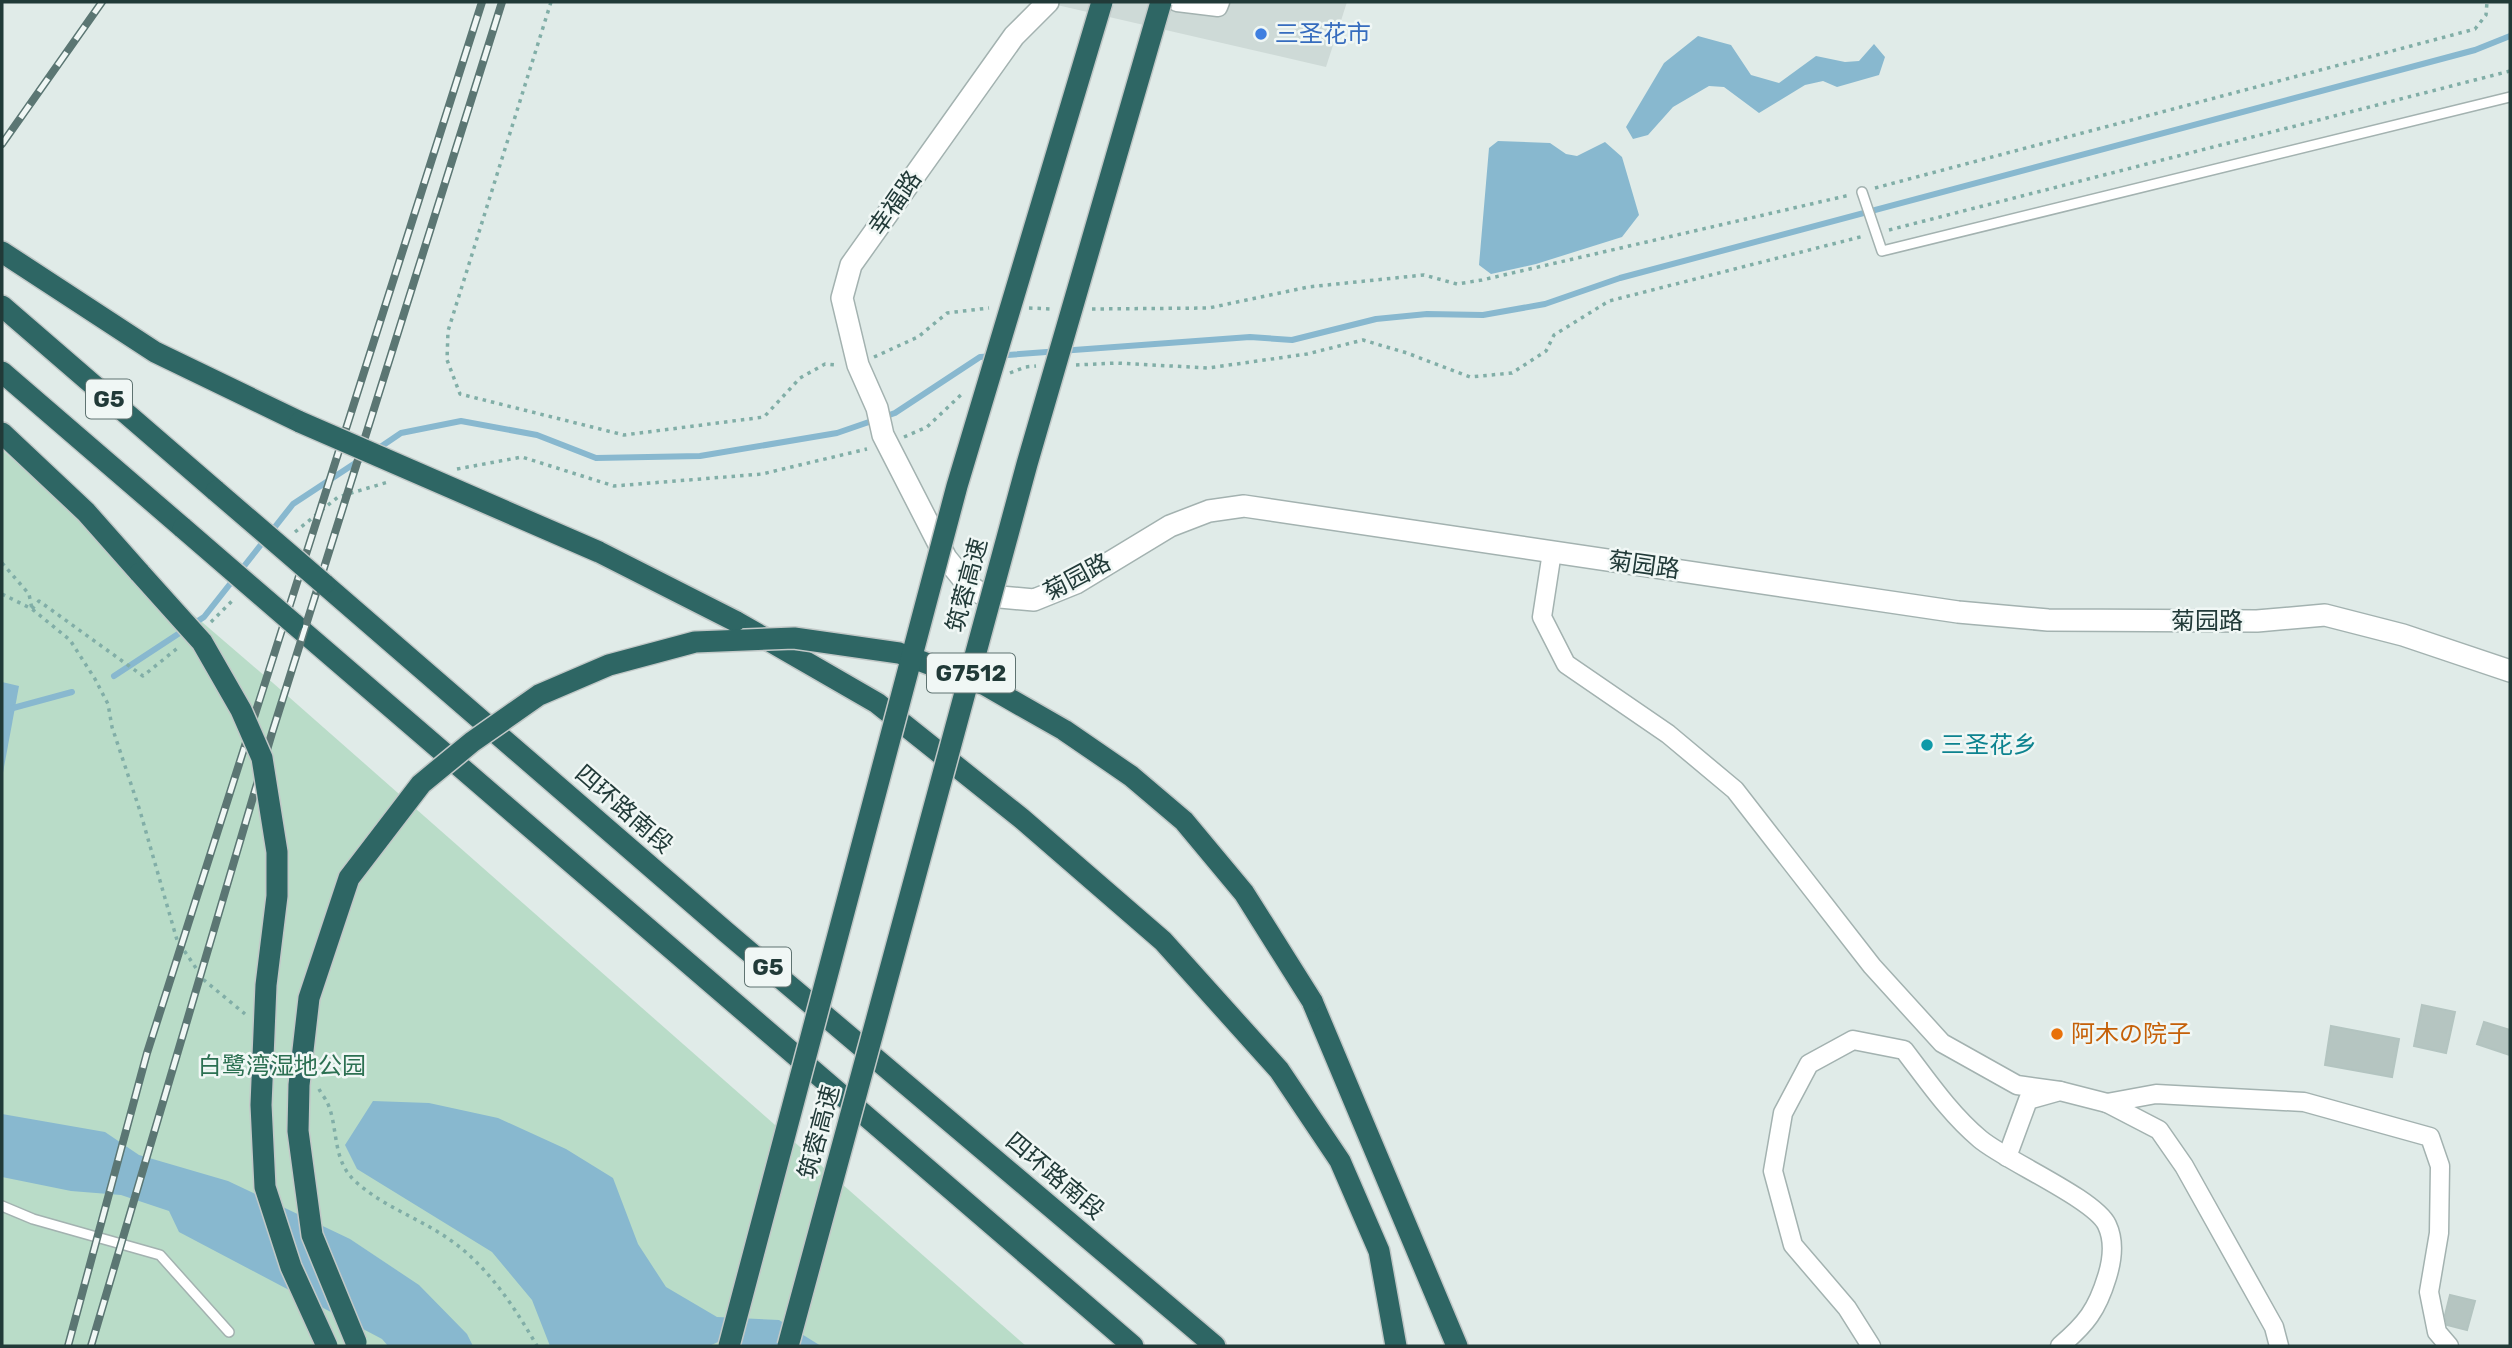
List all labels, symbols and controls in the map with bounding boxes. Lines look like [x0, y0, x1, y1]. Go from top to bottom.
place label: 三圣花市 [1275, 20, 1371, 48]
marker: 三圣花市 [1253, 26, 1269, 42]
street label: 幸福路 [863, 165, 927, 241]
road number: G5 [86, 380, 132, 418]
street label: 筑蓉高速 [941, 535, 993, 635]
street label: 菊园路 [1606, 546, 1682, 584]
street label: 菊园路 [1039, 548, 1115, 606]
street label: 菊园路 [2171, 607, 2243, 635]
road number: G7512 [927, 653, 1015, 692]
place label: 三圣花乡 [1941, 731, 2037, 759]
marker: 三圣花乡 [1919, 737, 1935, 753]
street label: 四环路南段 [570, 759, 678, 859]
road number: G5 [745, 948, 791, 986]
place label: 阿木の院子 [2071, 1020, 2191, 1048]
marker: 阿木の院子 [2049, 1026, 2065, 1042]
park label: 白鹭湾湿地公园 [198, 1052, 366, 1080]
street label: 筑蓉高速 [793, 1082, 845, 1182]
street label: 四环路南段 [1000, 1127, 1110, 1225]

